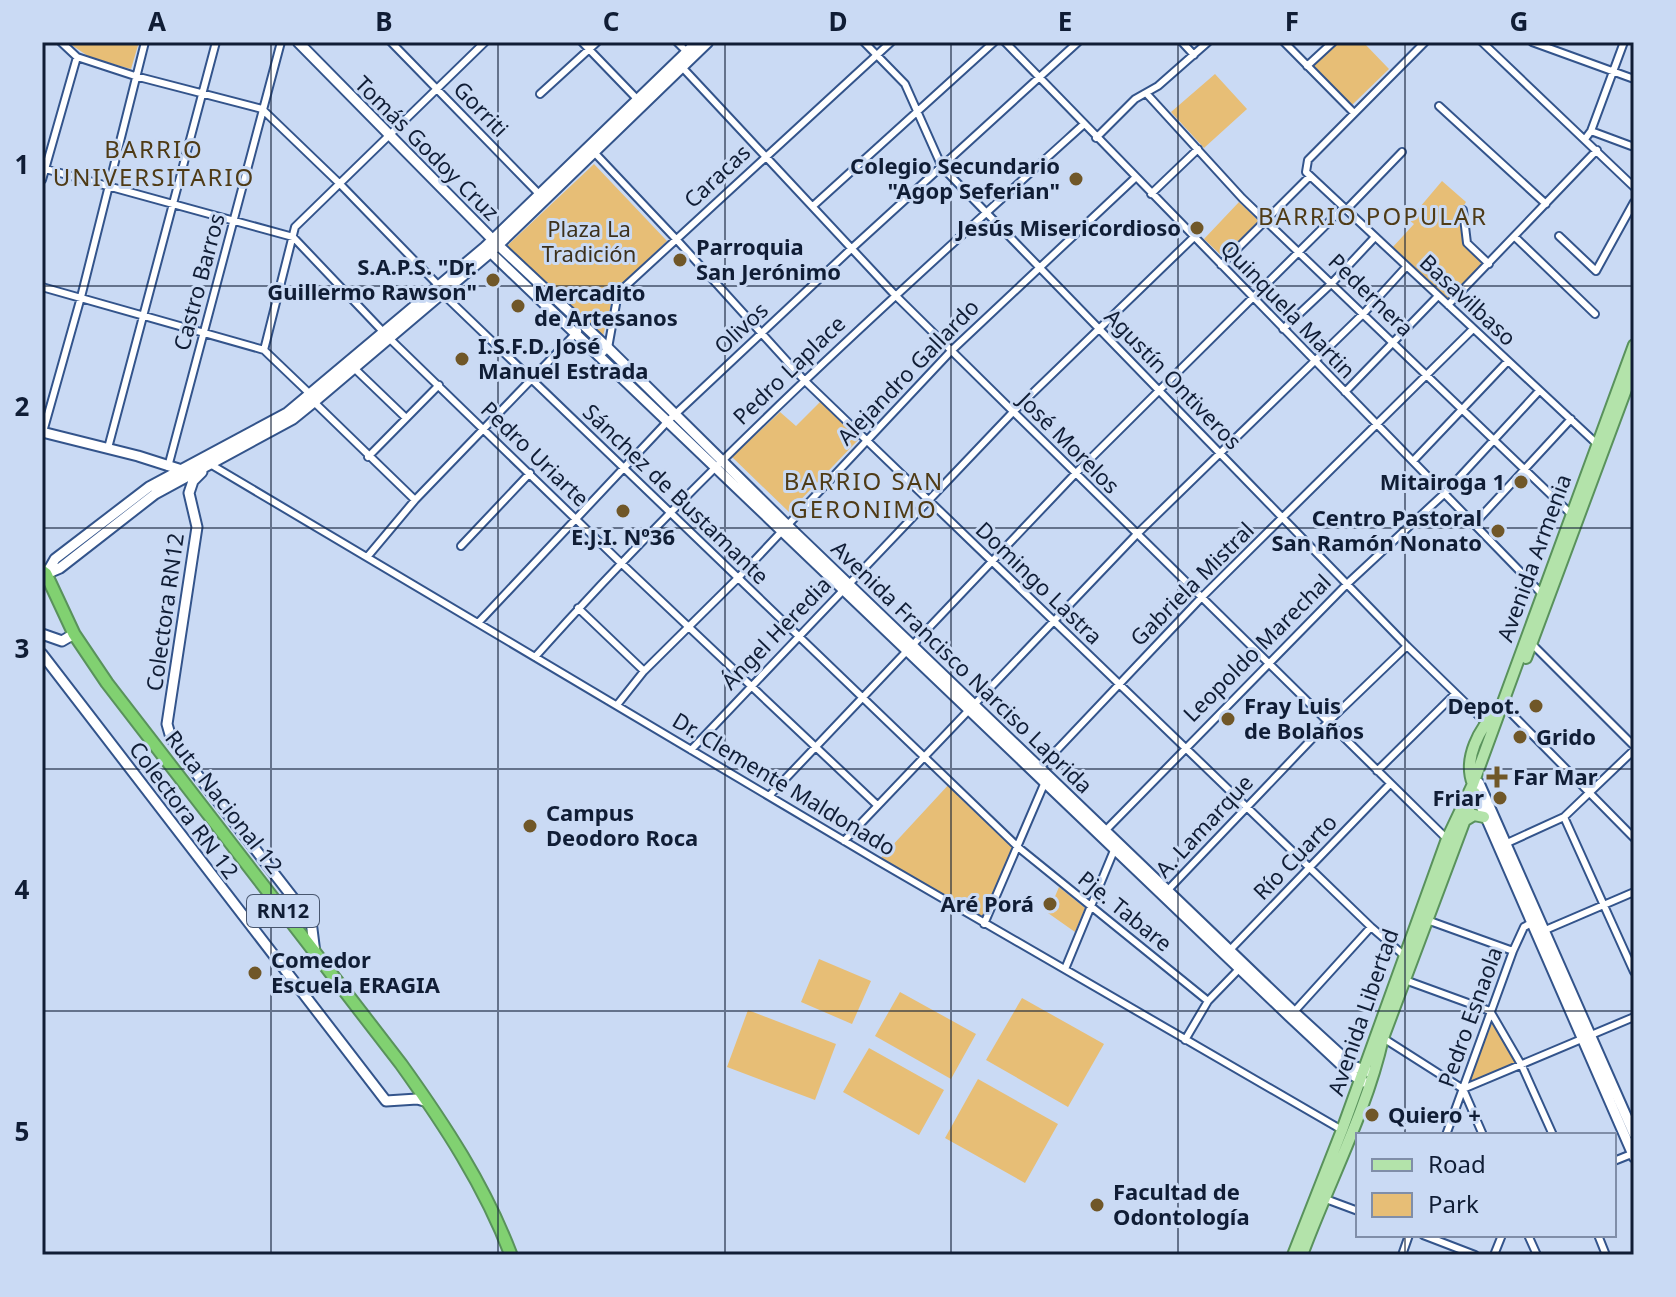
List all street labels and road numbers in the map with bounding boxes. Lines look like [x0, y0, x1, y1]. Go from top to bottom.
street label: Tomás Godoy Cruz [349, 69, 506, 226]
street label: Gorriti [448, 74, 516, 143]
street label: Caracas [677, 137, 756, 214]
street label: Castro Barros [165, 210, 231, 354]
street label: Quinquela Martin [1215, 232, 1363, 384]
street label: Pedernera [1323, 246, 1421, 342]
street label: Basavilbaso [1414, 247, 1523, 352]
street label: Alejandro Gallardo [830, 292, 985, 451]
street label: Olivos [707, 295, 774, 360]
street label: Agustín Ontiveros [1099, 301, 1249, 455]
street label: Pedro Laplace [726, 308, 851, 431]
street label: José Morelos [1011, 384, 1127, 500]
street label: Pedro Uriarte [475, 394, 596, 513]
street label: Sánchez de Bustamante [577, 396, 776, 590]
street label: Avenida Armenia [1489, 470, 1577, 646]
street label: Domingo Lastra [970, 514, 1110, 650]
street label: Gabriela Mistral [1123, 515, 1260, 652]
street label: Colectora RN12 [138, 531, 190, 693]
street label: Avenida Francisco Narciso Laprida [826, 533, 1100, 799]
street label: Leopoldo Marechal [1176, 567, 1337, 728]
street label: Ángel Heredia [714, 569, 837, 695]
street label: Dr. Clemente Maldonado [667, 704, 902, 862]
street label: Ruta Nacional 12 [159, 723, 290, 879]
street label: Colectora RN 12 [123, 734, 246, 884]
street label: A. Lamarque [1148, 767, 1259, 883]
street label: Río Cuarto [1246, 807, 1343, 906]
street label: Pje. Tabare [1072, 863, 1179, 957]
road number: RN12 [247, 895, 319, 927]
street label: Avenida Libertad [1319, 924, 1405, 1099]
street label: Pedro Esnaola [1430, 942, 1508, 1091]

